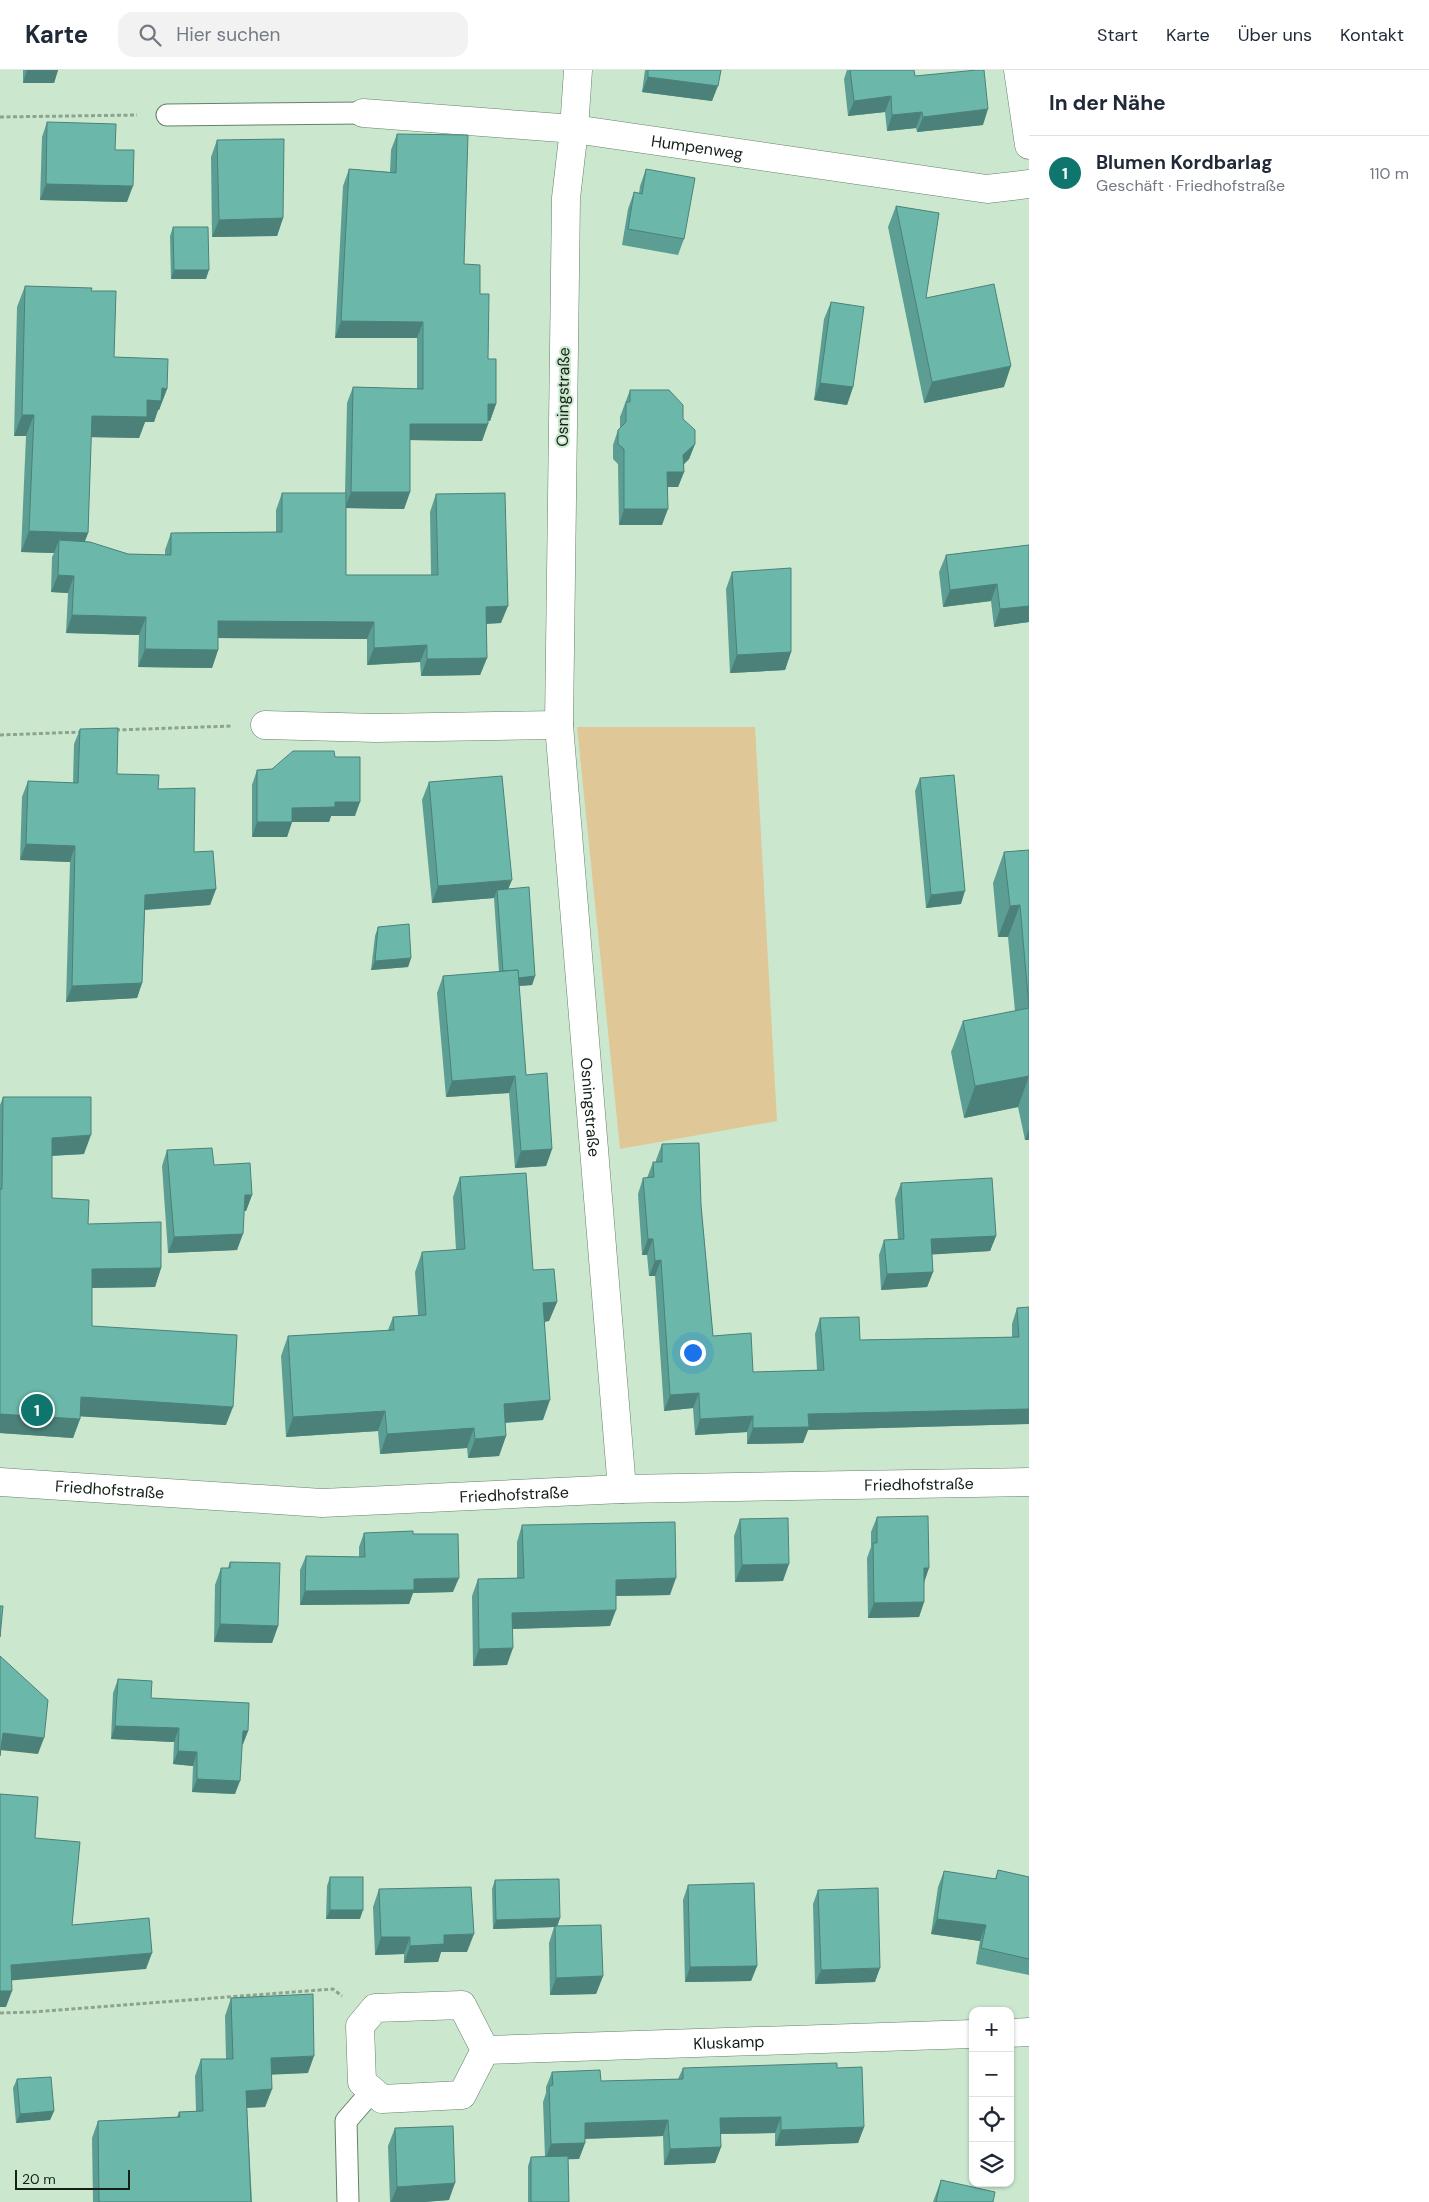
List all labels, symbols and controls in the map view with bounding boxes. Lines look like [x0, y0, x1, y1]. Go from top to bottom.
search box [118, 12, 468, 57]
text: Karte [25, 19, 88, 50]
icon: search [136, 21, 164, 49]
text: Hier suchen [176, 22, 281, 47]
text: Start [1097, 23, 1138, 47]
text: Karte [1166, 23, 1210, 47]
text: Über uns [1238, 23, 1312, 47]
text: Kontakt [1340, 23, 1404, 47]
text: In der Nähe [1049, 89, 1166, 117]
street label: Humpenweg [650, 130, 744, 164]
text: Blumen Kordbarlag [1096, 150, 1273, 175]
text: 1 [1062, 163, 1068, 184]
text: 110 m [1370, 163, 1409, 184]
text: Geschäft · Friedhofstraße [1096, 175, 1285, 196]
street label: Osningstraße [552, 347, 574, 447]
street label: Osningstraße [576, 1057, 605, 1158]
your location [680, 1340, 706, 1366]
pin: 1 [21, 1391, 53, 1429]
street label: Friedhofstraße [864, 1472, 974, 1495]
street label: Friedhofstraße [55, 1475, 165, 1503]
street label: Friedhofstraße [459, 1481, 569, 1507]
map controls [969, 2007, 1014, 2187]
button: + [969, 2007, 1014, 2052]
street label: Kluskamp [693, 2030, 765, 2054]
button: − [969, 2052, 1014, 2097]
button: locate [969, 2097, 1014, 2142]
button: layers [969, 2142, 1014, 2187]
scale bar [15, 2167, 130, 2190]
text: 20 m [22, 2170, 56, 2188]

